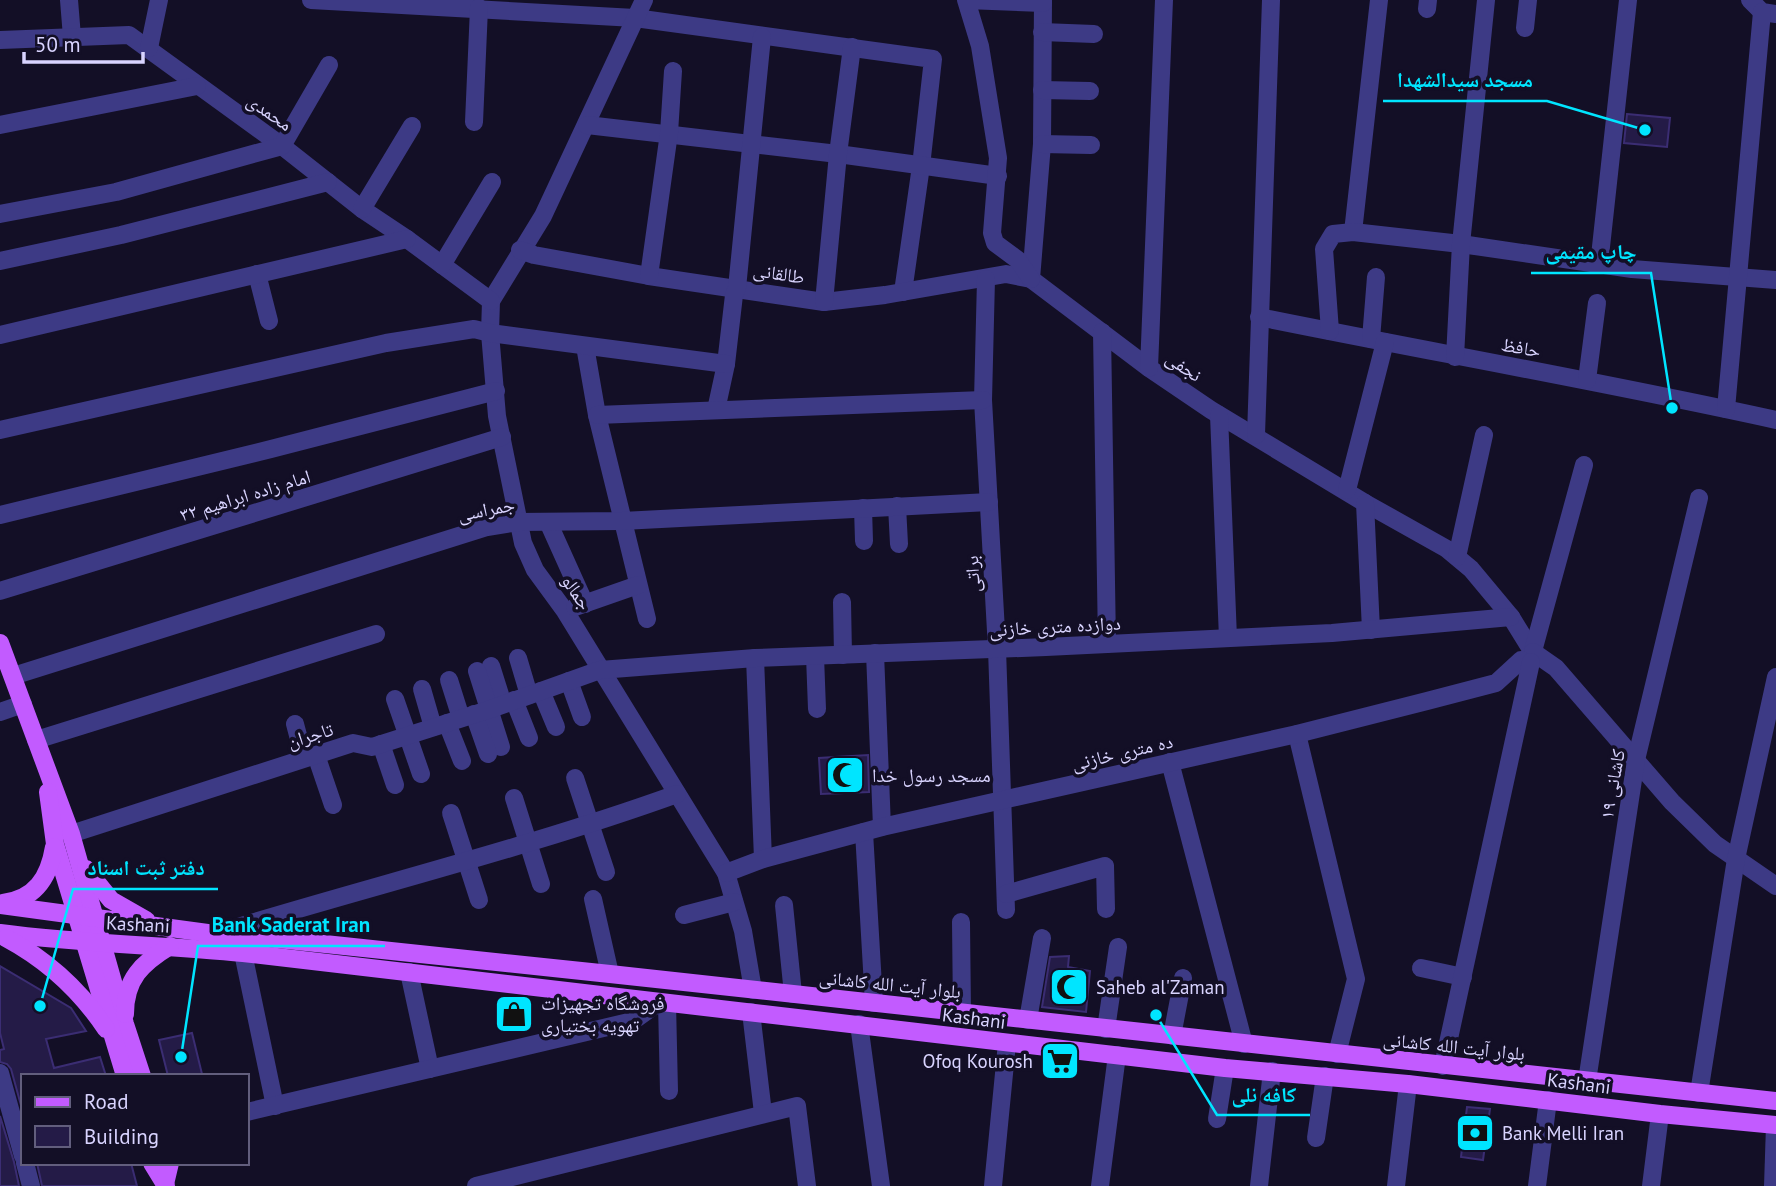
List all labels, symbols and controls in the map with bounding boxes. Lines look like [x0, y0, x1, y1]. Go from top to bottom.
scale bar [24, 21, 144, 65]
text: 50 m [35, 31, 81, 58]
callout: مسجد سیدالشهدا [1383, 59, 1547, 101]
text: مسجد سیدالشهدا [1397, 66, 1533, 93]
street label: محمدی [243, 88, 297, 136]
callout: چاپ مقیمی [1531, 231, 1651, 273]
text: چاپ مقیمی [1545, 238, 1637, 265]
street label: طالقانی [752, 257, 806, 289]
street label: حافظ [1499, 332, 1543, 362]
street label: نجفی [1161, 345, 1207, 387]
street label: امام زاده ابراهیم ۳۲ [177, 464, 314, 528]
street label: جمراسی [455, 492, 517, 526]
street label: براتی [959, 555, 985, 593]
street label: جمالو [557, 570, 597, 614]
street label: دوازده متری خازنی [989, 611, 1122, 641]
street label: تاجران [284, 717, 336, 753]
street label: ده متری خازنی [1069, 729, 1175, 775]
street label: کاشانی ۱۹ [1594, 747, 1630, 821]
mosque icon: مسجد رسول خدا [824, 754, 866, 796]
place label: مسجد رسول خدا [872, 763, 991, 787]
callout: دفتر ثبت اسناد [73, 847, 218, 889]
text: دفتر ثبت اسناد [87, 854, 205, 881]
callout: Bank Saderat Iran [198, 904, 385, 946]
street label: Kashani [106, 910, 170, 938]
text: Bank Saderat Iran [212, 911, 370, 938]
street label: بلوار آیت الله کاشانی [818, 965, 962, 1003]
mosque icon: Saheb al'Zaman [1048, 966, 1090, 1008]
place label: Saheb al'Zaman [1096, 975, 1225, 999]
place label: فروشگاه تجهیزات تهویه بختیاری [541, 991, 665, 1037]
shop icon: فروشگاه تجهیزات تهویه بختیاری [493, 993, 535, 1035]
street label: Kashani [941, 1002, 1007, 1034]
street label: بلوار آیت الله کاشانی [1382, 1027, 1526, 1065]
supermarket icon: Ofoq Kourosh [1039, 1040, 1081, 1082]
place label: Ofoq Kourosh [923, 1049, 1033, 1073]
street label: Kashani [1546, 1067, 1612, 1099]
callout: کافه نلی [1217, 1073, 1310, 1115]
legend [21, 1074, 248, 1165]
text: کافه نلی [1232, 1081, 1296, 1108]
text: Road [84, 1088, 128, 1115]
bank icon: Bank Melli Iran [1454, 1112, 1496, 1154]
place label: Bank Melli Iran [1502, 1121, 1624, 1145]
text: Building [84, 1123, 159, 1150]

